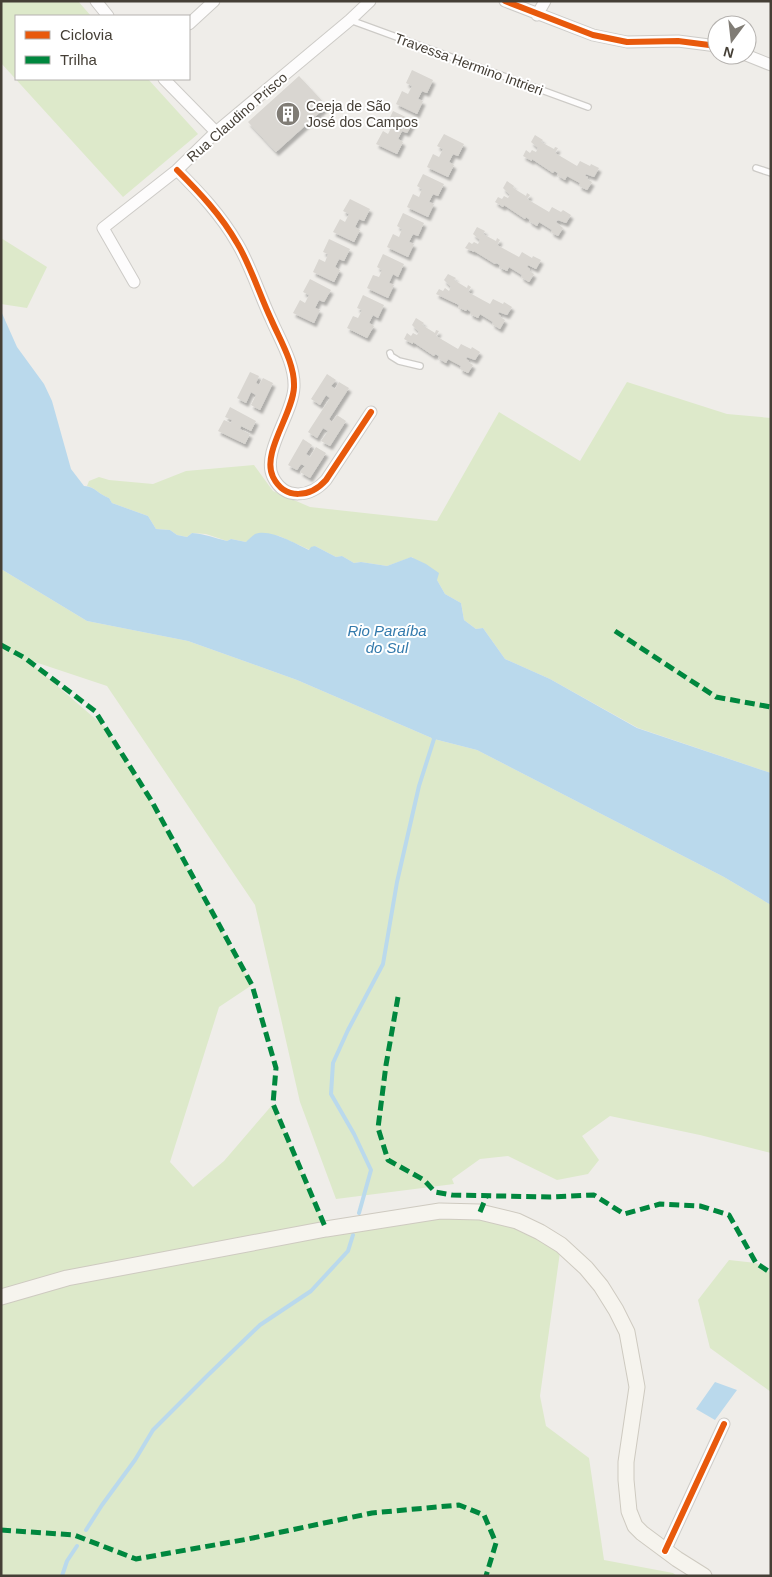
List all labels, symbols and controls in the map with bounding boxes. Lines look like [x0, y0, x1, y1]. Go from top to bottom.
legend [15, 15, 190, 80]
north arrow [707, 15, 757, 65]
text: Ciclovia [60, 26, 113, 43]
street label: Travessa Hermino Intrieri [393, 30, 545, 98]
text: N [722, 44, 736, 62]
text: Trilha [60, 51, 98, 68]
street label: Rua Claudino Prisco [184, 69, 291, 165]
place label: Ceeja de São José dos Campos [306, 98, 418, 130]
building icon: Ceeja de São José dos Campos [275, 101, 301, 127]
water label: Rio Paraíba do Sul [347, 622, 427, 656]

